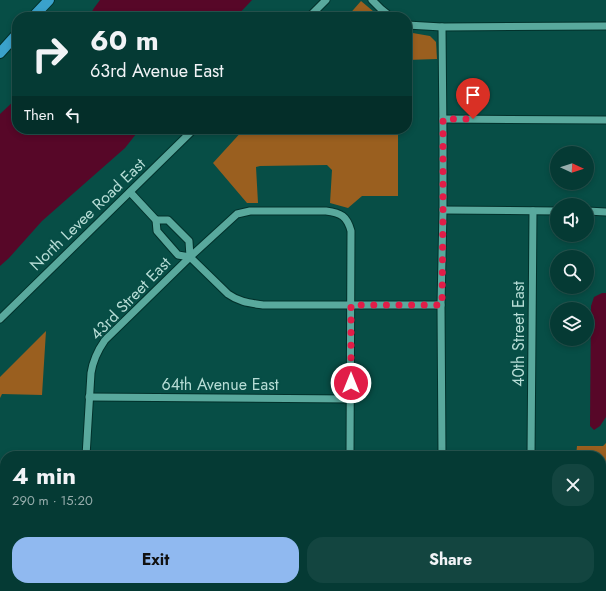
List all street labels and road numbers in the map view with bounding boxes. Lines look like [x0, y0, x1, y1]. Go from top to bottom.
street label: North Levee Road East [24, 153, 150, 276]
street label: 43rd Street East [85, 252, 176, 345]
street label: 40th Street East [507, 281, 530, 387]
street label: 64th Avenue East [161, 373, 279, 396]

